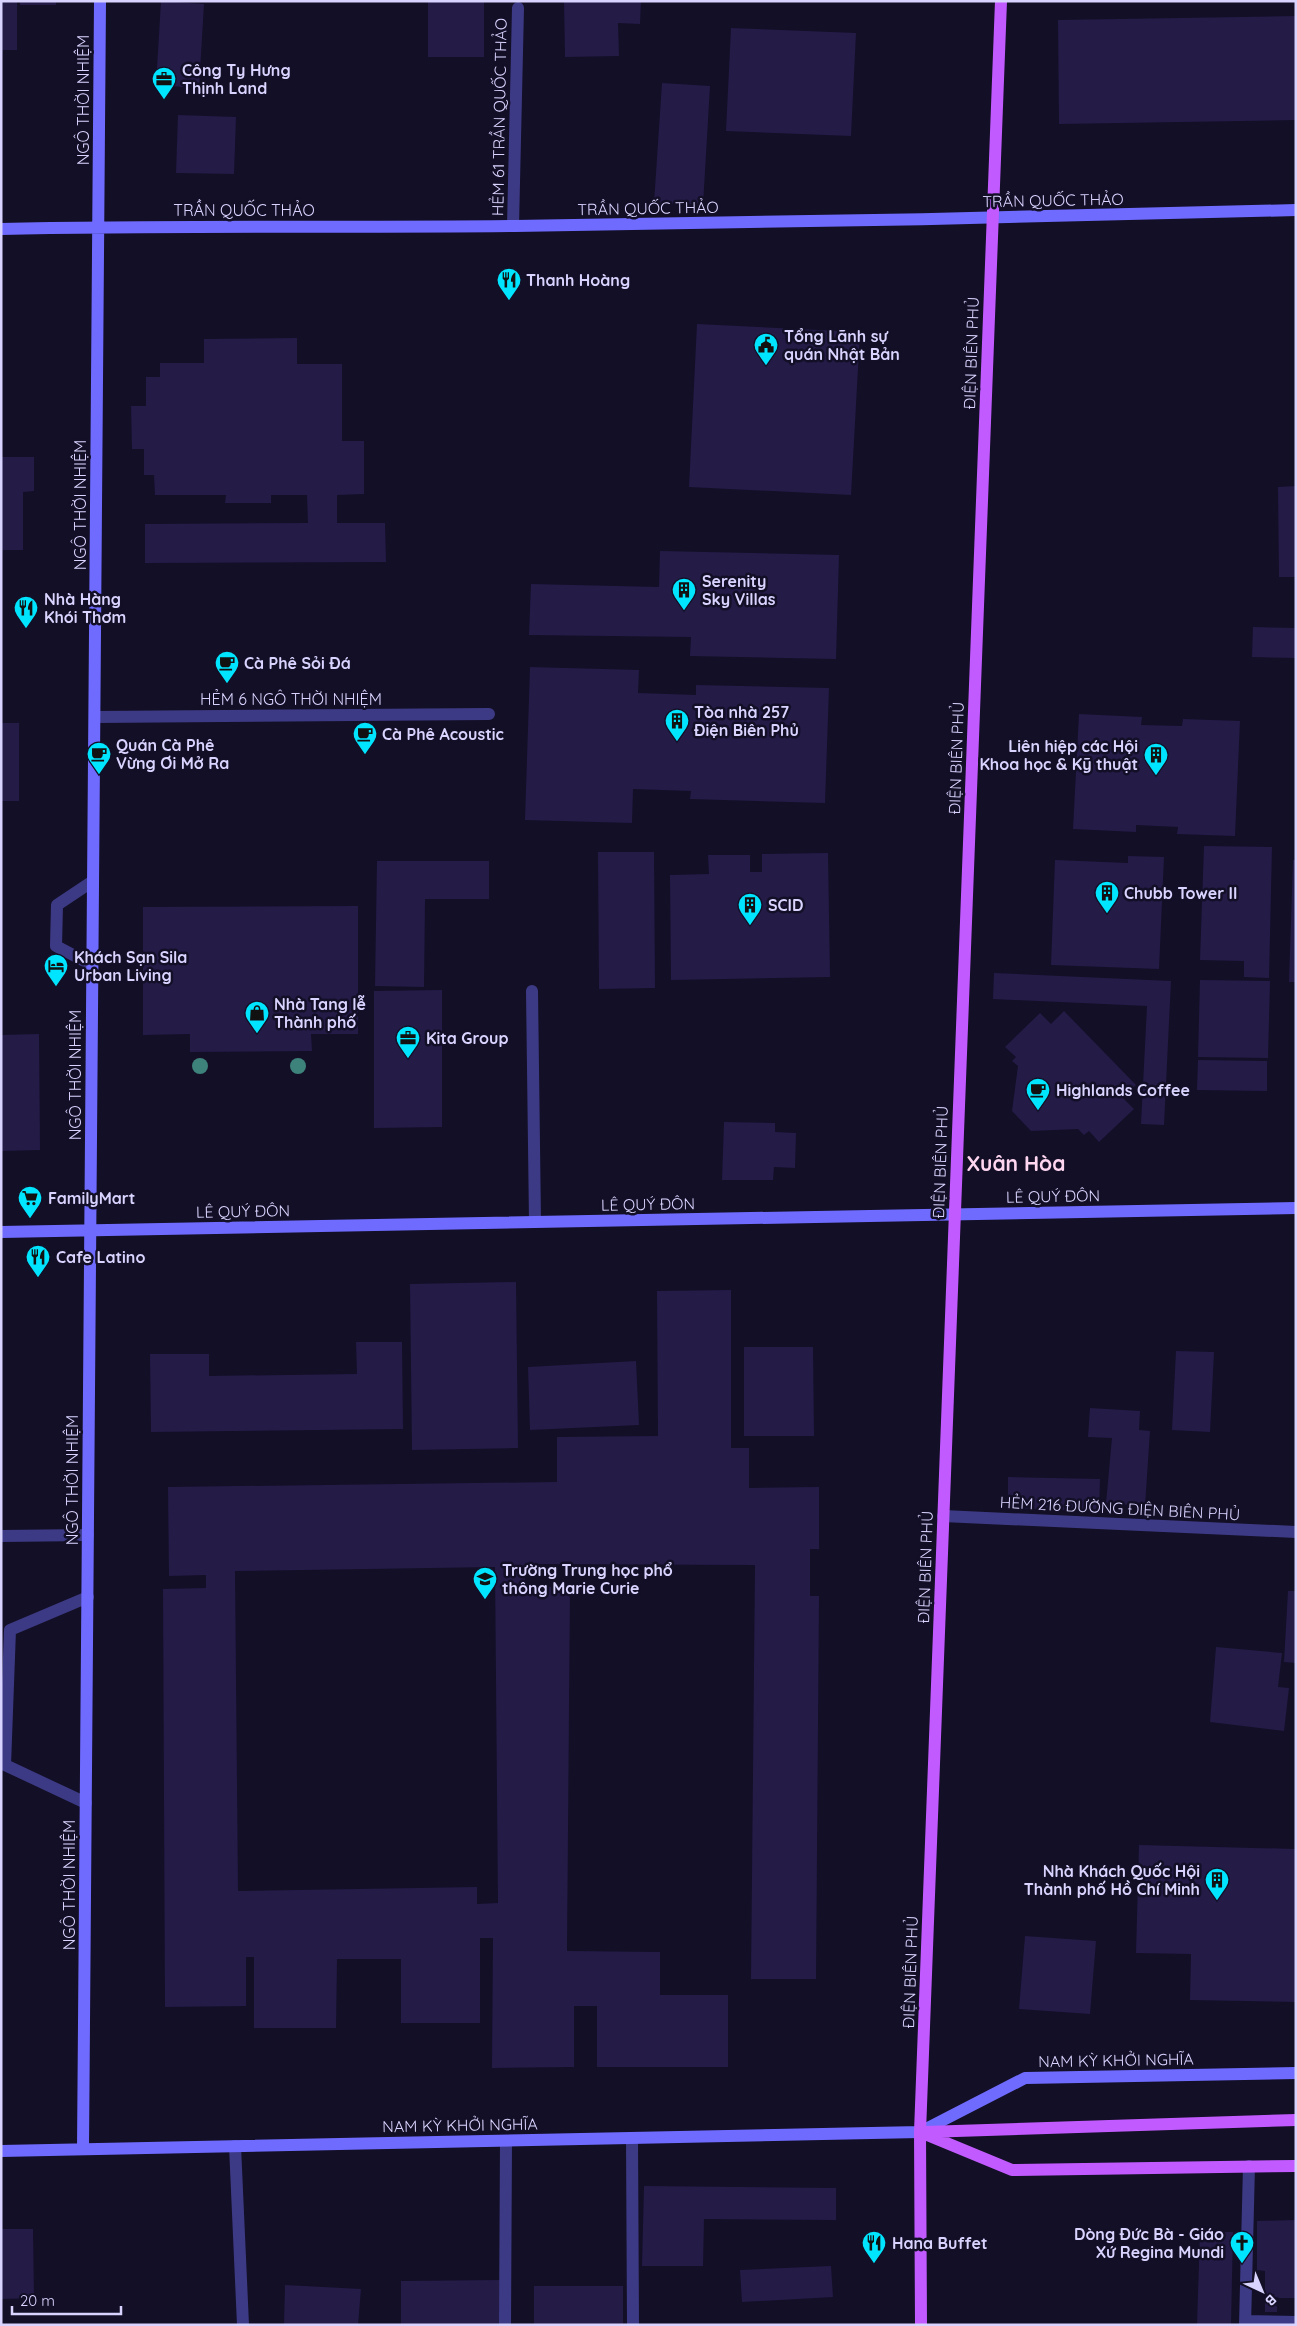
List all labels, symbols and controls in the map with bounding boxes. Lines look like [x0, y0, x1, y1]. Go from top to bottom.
street label: HẺM 61 TRẦN QUỐC THẢO [486, 18, 511, 216]
street label: NGÔ THỜI NHIỆM [73, 35, 93, 165]
place label: Công Ty Hưng Thịnh Land [182, 60, 291, 98]
office icon: Công Ty Hưng Thịnh Land [151, 66, 177, 100]
street label: TRẦN QUỐC THẢO [982, 188, 1124, 211]
street label: TRẦN QUỐC THẢO [577, 196, 719, 219]
street label: TRẦN QUỐC THẢO [173, 199, 315, 220]
restaurant icon: Thanh Hoàng [496, 267, 522, 301]
place label: Thanh Hoàng [526, 270, 630, 290]
street label: ĐIỆN BIÊN PHỦ [959, 296, 983, 410]
place label: Tổng Lãnh sự quán Nhật Bản [784, 326, 900, 364]
public building icon: Tổng Lãnh sự quán Nhật Bản [753, 332, 779, 366]
street label: NGÔ THỜI NHIỆM [70, 440, 90, 570]
place label: Serenity Sky Villas [702, 571, 776, 609]
building icon: Serenity Sky Villas [671, 577, 697, 611]
place label: Nhà Hàng Khói Thơm [44, 589, 126, 627]
restaurant icon: Nhà Hàng Khói Thơm [13, 595, 39, 629]
cafe icon: Cà Phê Sỏi Đá [214, 650, 240, 684]
place label: Cà Phê Sỏi Đá [244, 653, 351, 673]
street label: HẺM 6 NGÔ THỜI NHIỆM [200, 689, 382, 709]
street label: ĐIỆN BIÊN PHỦ [944, 701, 968, 815]
place label: Tòa nhà 257 Điện Biên Phủ [693, 702, 799, 740]
building icon: Tòa nhà 257 Điện Biên Phủ [664, 708, 690, 742]
cafe icon: Cà Phê Acoustic [352, 721, 378, 755]
place label: Cà Phê Acoustic [382, 724, 504, 744]
place label: Quán Cà Phê Vừng Ơi Mở Ra [116, 735, 229, 773]
place label: Liên hiệp các Hội Khoa học & Kỹ thuật [979, 736, 1138, 774]
cafe icon: Quán Cà Phê Vừng Ơi Mở Ra [86, 741, 112, 775]
building icon: Liên hiệp các Hội Khoa học & Kỹ thuật [1143, 742, 1169, 776]
building icon: Chubb Tower II [1094, 880, 1120, 914]
place label: Chubb Tower II [1124, 883, 1237, 903]
building icon: SCID [737, 892, 763, 926]
place label: SCID [768, 895, 803, 915]
place label: Khách Sạn Sila Urban Living [74, 947, 187, 985]
hotel icon: Khách Sạn Sila Urban Living [43, 953, 69, 987]
place label: Nhà Tang lễ Thành phố [274, 994, 366, 1032]
shop icon: Nhà Tang lễ Thành phố [244, 1000, 270, 1034]
street label: NGÔ THỜI NHIỆM [65, 1010, 85, 1140]
office icon: Kita Group [395, 1025, 421, 1059]
place label: Kita Group [426, 1028, 508, 1048]
cafe icon: Highlands Coffee [1025, 1077, 1051, 1111]
place label: Highlands Coffee [1056, 1080, 1190, 1100]
street label: ĐIỆN BIÊN PHỦ [928, 1105, 952, 1219]
district label: Xuân Hòa [967, 1150, 1065, 1176]
supermarket icon: FamilyMart [17, 1185, 43, 1219]
street label: LÊ QUÝ ĐÔN [1006, 1185, 1100, 1207]
place label: FamilyMart [48, 1188, 135, 1208]
street label: LÊ QUÝ ĐÔN [601, 1193, 695, 1215]
street label: LÊ QUÝ ĐÔN [196, 1200, 290, 1222]
restaurant icon: Cafe Latino [25, 1244, 51, 1278]
place label: Cafe Latino [56, 1247, 145, 1267]
street label: NGÔ THỜI NHIỆM [62, 1415, 82, 1545]
street label: HẺM 216 ĐƯỜNG ĐIỆN BIÊN PHỦ [999, 1492, 1241, 1524]
street label: ĐIỆN BIÊN PHỦ [913, 1510, 937, 1624]
place label: Trường Trung học phổ thông Marie Curie [502, 1560, 673, 1598]
school or university icon: Trường Trung học phổ thông Marie Curie [472, 1566, 498, 1600]
street label: NGÔ THỜI NHIỆM [59, 1820, 79, 1950]
place label: Nhà Khách Quốc Hội Thành phố Hồ Chí Minh [1024, 1861, 1200, 1899]
building icon: Nhà Khách Quốc Hội Thành phố Hồ Chí Minh [1204, 1867, 1230, 1901]
street label: ĐIỆN BIÊN PHỦ [898, 1915, 922, 2029]
street label: NAM KỲ KHỞI NGHĨA [1038, 2049, 1194, 2071]
street label: NAM KỲ KHỞI NGHĨA [382, 2114, 538, 2136]
place label: Dòng Đức Bà - Giáo Xứ Regina Mundi [1074, 2224, 1224, 2262]
restaurant icon: Hana Buffet [861, 2230, 887, 2264]
church icon: Dòng Đức Bà - Giáo Xứ Regina Mundi [1229, 2230, 1255, 2264]
place label: Hana Buffet [892, 2233, 987, 2253]
north arrow [1237, 2266, 1287, 2316]
scale bar [12, 2284, 121, 2316]
text: 20 m [20, 2291, 55, 2310]
text: B [1261, 2291, 1281, 2310]

